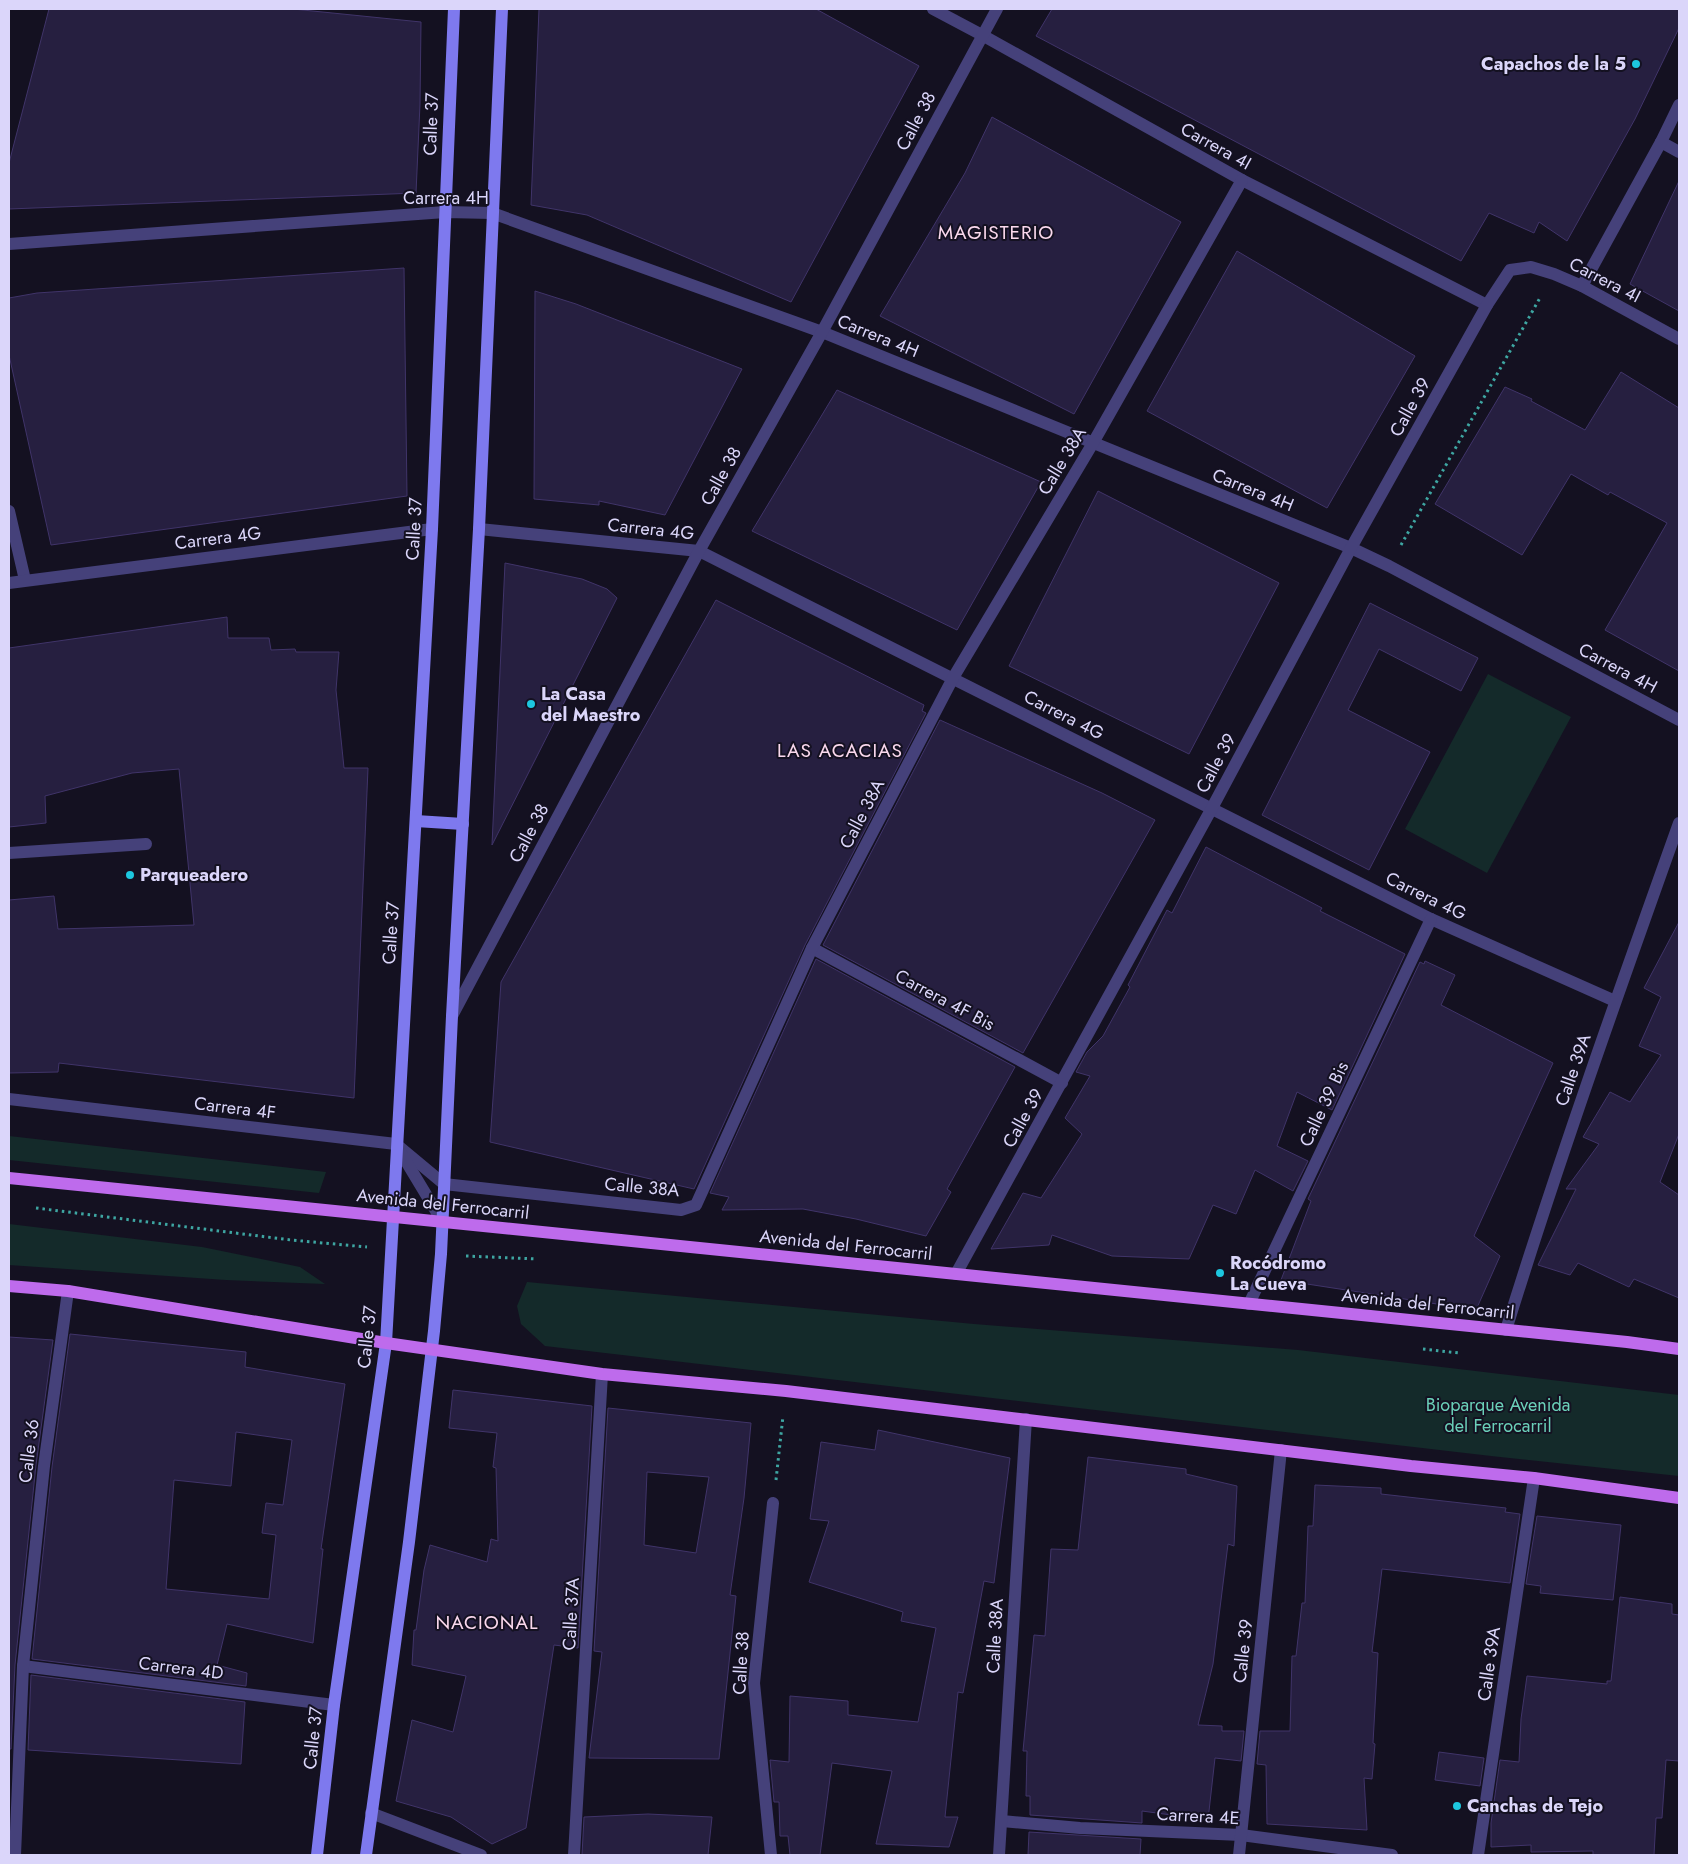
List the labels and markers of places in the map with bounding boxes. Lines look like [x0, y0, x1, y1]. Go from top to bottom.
place label: Capachos de la 5 [1481, 51, 1626, 77]
marker: Capachos de la 5 [1630, 58, 1642, 70]
place label: La Casa del Maestro [541, 681, 641, 728]
marker: La Casa del Maestro [525, 698, 537, 710]
place label: Parqueadero [140, 862, 249, 888]
marker: Parqueadero [124, 869, 136, 881]
place label: Rocódromo La Cueva [1230, 1250, 1326, 1297]
marker: Rocódromo La Cueva [1214, 1267, 1226, 1279]
place label: Canchas de Tejo [1467, 1793, 1603, 1819]
marker: Canchas de Tejo [1451, 1800, 1463, 1812]

